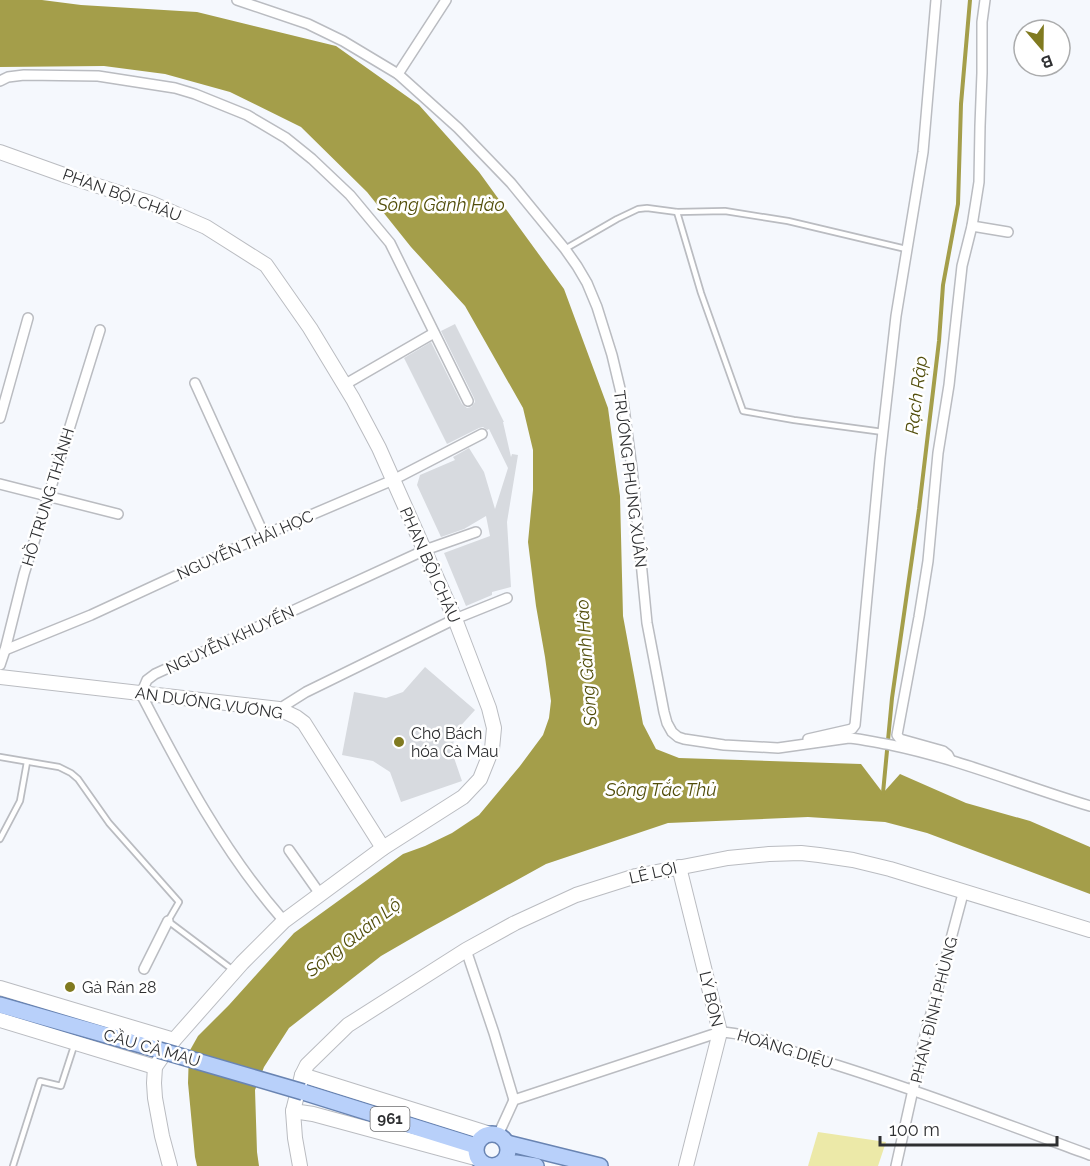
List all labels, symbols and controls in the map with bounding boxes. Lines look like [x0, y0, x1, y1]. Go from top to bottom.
north arrow [1012, 18, 1072, 78]
text: B [1038, 51, 1055, 72]
street label: PHAN BỘI CHÂU [60, 164, 184, 225]
water label: Sông Gành Hào [376, 194, 505, 215]
water label: Rạch Rập [901, 355, 931, 435]
street label: TRƯƠNG PHÙNG XUÂN [610, 389, 651, 569]
street label: HỒ TRUNG THÀNH [16, 425, 78, 568]
street label: PHAN BỘI CHÂU [396, 504, 465, 626]
street label: NGUYỄN THÁI HỌC [173, 505, 316, 584]
water label: Sông Gành Hào [571, 599, 601, 728]
street label: NGUYỄN KHUYẾN [162, 600, 297, 678]
street label: AN DƯƠNG VƯƠNG [134, 683, 284, 723]
place label: Chợ Bách hóa Cà Mau [411, 724, 499, 761]
marker: Chợ Bách hóa Cà Mau [392, 735, 406, 749]
water label: Sông Tắc Thủ [605, 779, 716, 800]
street label: LÊ LỢI [627, 857, 679, 888]
water label: Sông Quản Lộ [300, 893, 405, 981]
street label: PHAN ĐÌNH PHÙNG [906, 934, 961, 1085]
street label: LÝ BÔN [695, 969, 728, 1029]
place label: Gà Rán 28 [82, 978, 157, 997]
marker: Gà Rán 28 [63, 980, 77, 994]
street label: CẦU CÀ MAU [101, 1023, 203, 1071]
street label: HOÀNG DIỆU [735, 1024, 836, 1073]
road number: 961 [370, 1107, 410, 1131]
scale bar [880, 1109, 1057, 1147]
text: 100 m [889, 1119, 940, 1140]

